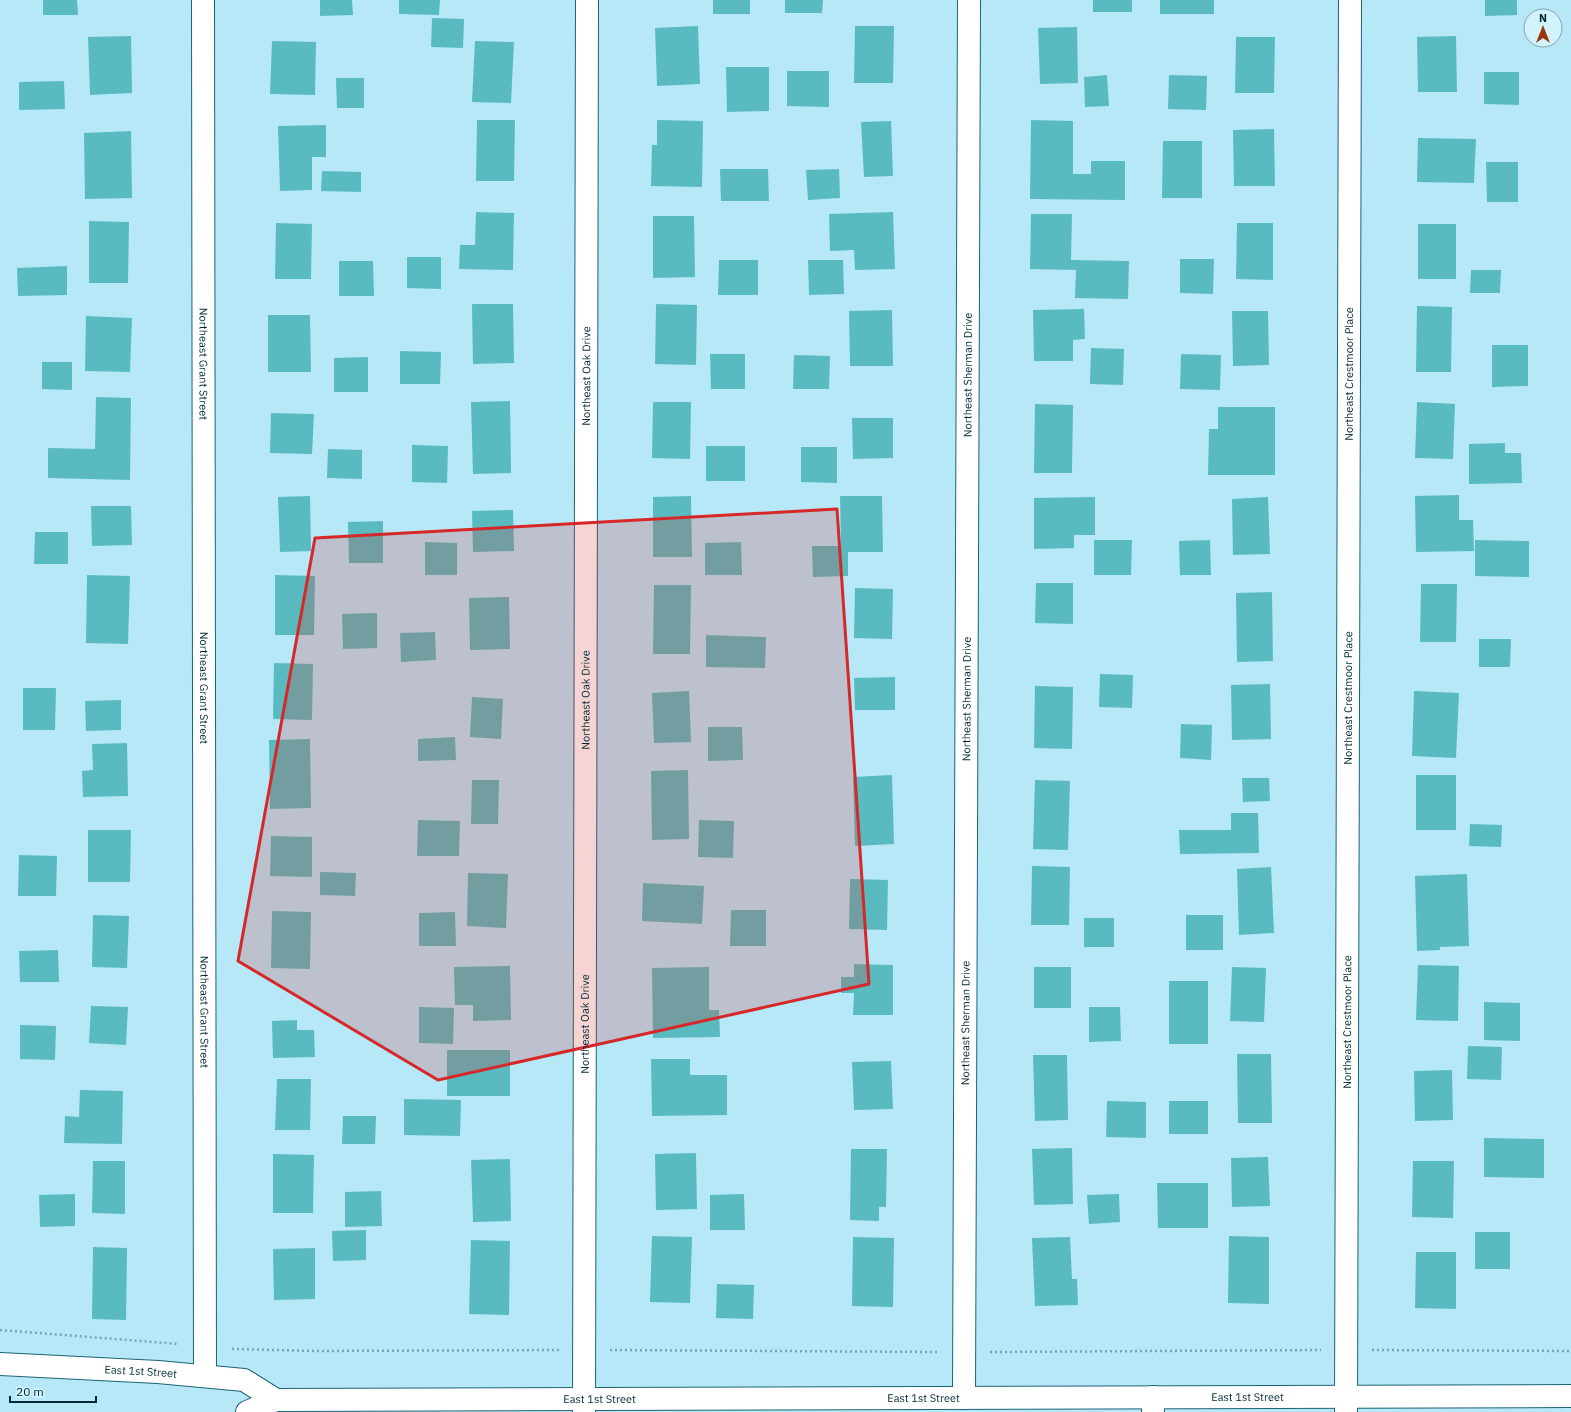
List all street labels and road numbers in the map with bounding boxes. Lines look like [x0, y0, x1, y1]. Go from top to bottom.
street label: Northeast Crestmoor Place [1342, 307, 1356, 441]
street label: Northeast Grant Street [196, 308, 211, 420]
street label: Northeast Sherman Drive [960, 313, 975, 437]
street label: Northeast Oak Drive [579, 326, 593, 426]
street label: Northeast Crestmoor Place [1341, 631, 1355, 765]
street label: Northeast Grant Street [197, 632, 211, 744]
street label: Northeast Sherman Drive [959, 637, 974, 761]
street label: Northeast Oak Drive [578, 650, 593, 750]
street label: Northeast Crestmoor Place [1340, 955, 1354, 1089]
street label: Northeast Grant Street [197, 956, 212, 1068]
street label: Northeast Sherman Drive [958, 961, 973, 1085]
street label: Northeast Oak Drive [578, 974, 592, 1074]
street label: East 1st Street [104, 1362, 178, 1381]
street label: East 1st Street [1211, 1390, 1284, 1404]
street label: East 1st Street [887, 1391, 960, 1405]
street label: East 1st Street [563, 1392, 636, 1406]

